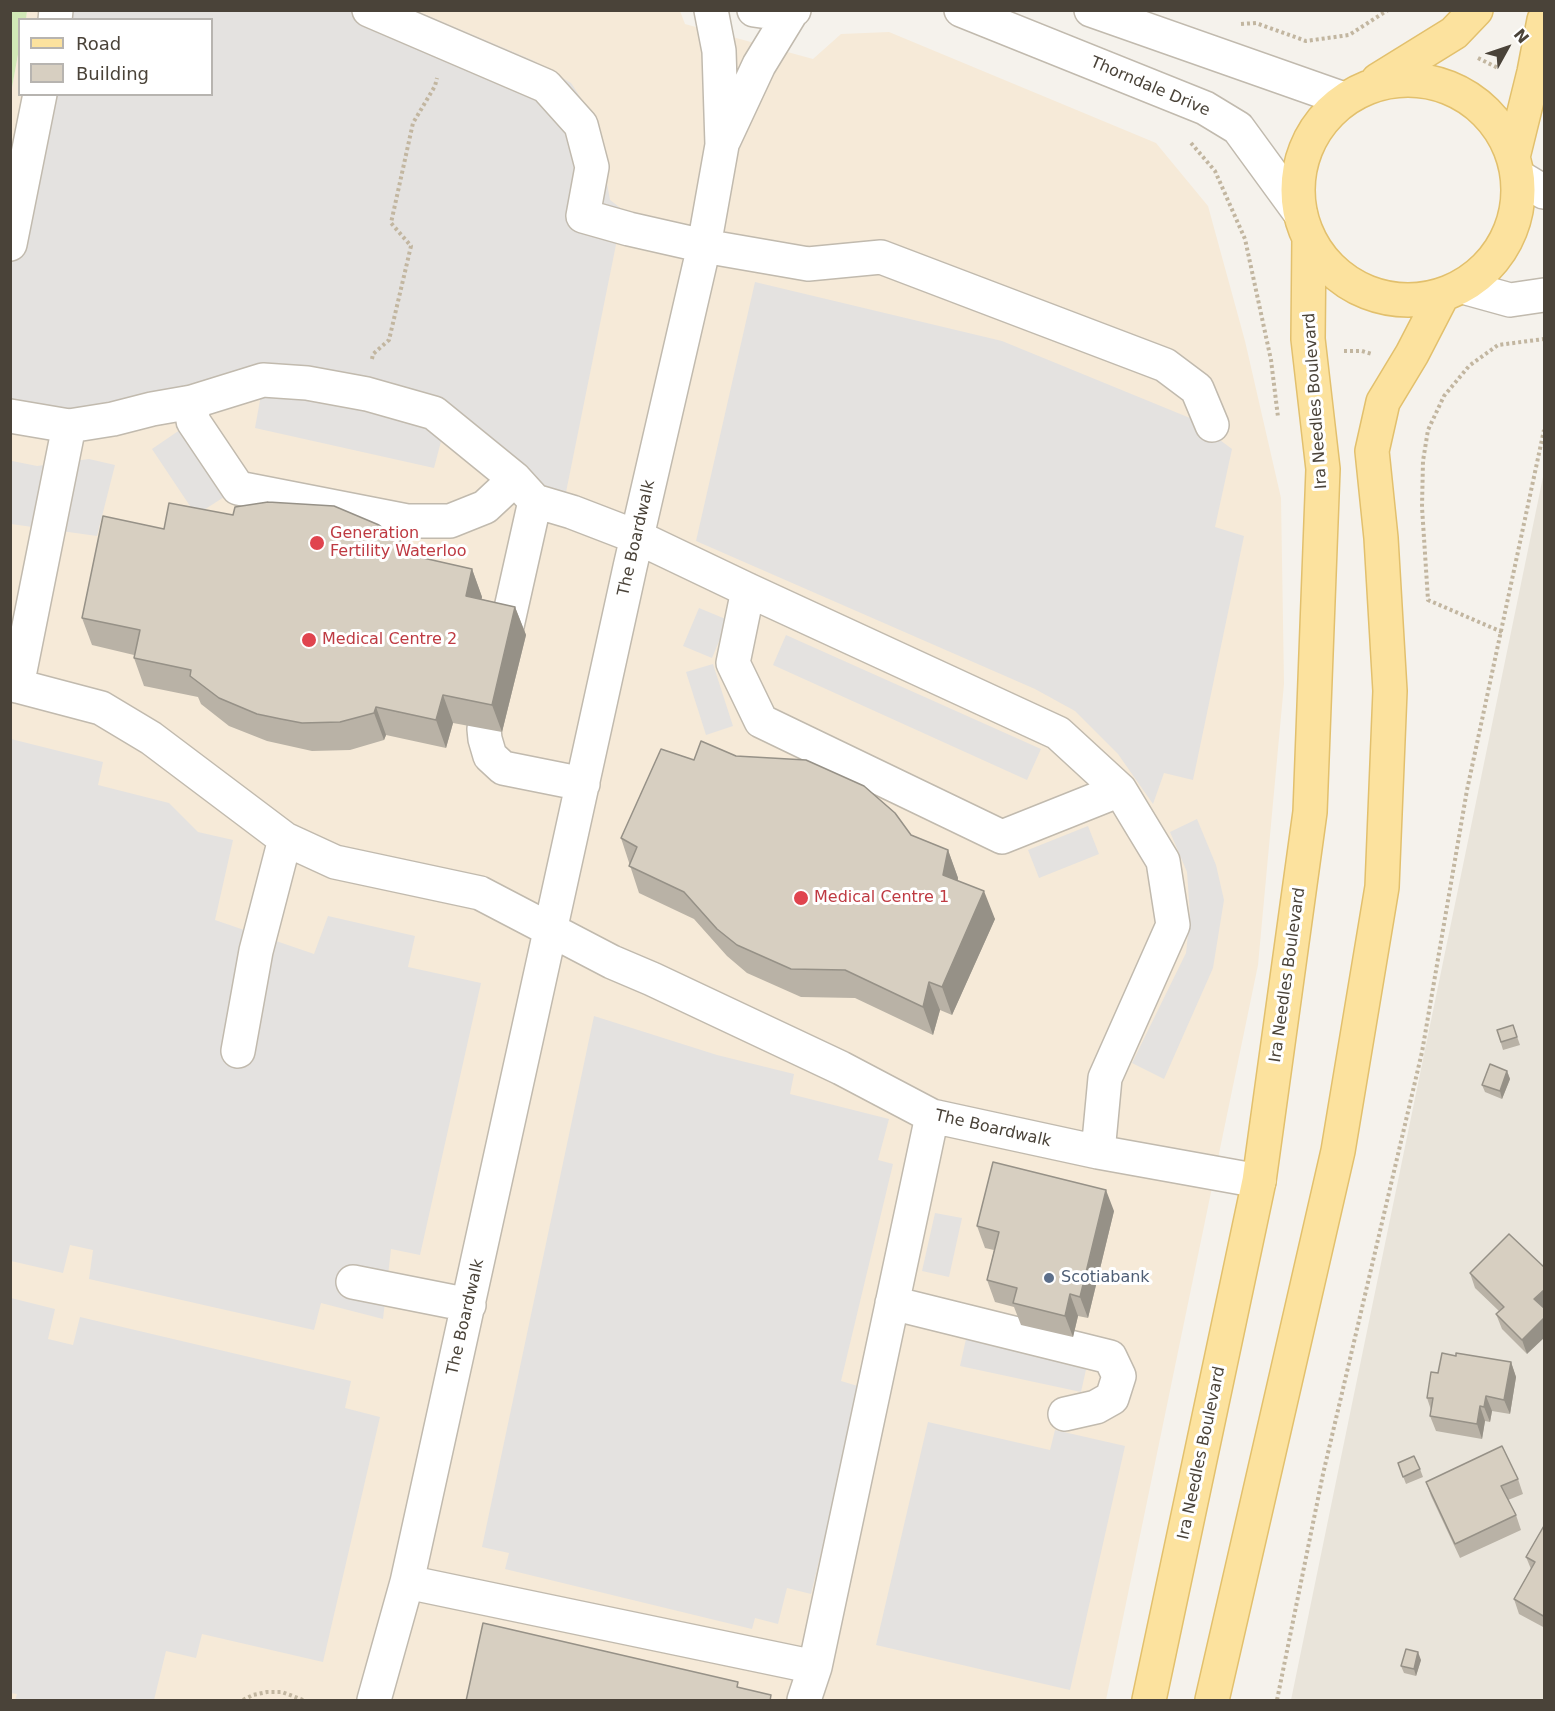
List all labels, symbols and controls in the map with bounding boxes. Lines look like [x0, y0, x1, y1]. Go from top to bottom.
legend [18, 18, 213, 96]
north arrow [1477, 18, 1537, 78]
text: N [1510, 25, 1533, 47]
text: Road [76, 33, 121, 54]
street label: Thorndale Drive [1087, 53, 1213, 121]
text: Building [76, 63, 149, 84]
street label: Ira Needles Boulevard [1300, 312, 1332, 490]
street label: The Boardwalk [614, 478, 660, 598]
place label: Generation Fertility Waterloo [330, 524, 467, 562]
marker: Generation Fertility Waterloo [308, 534, 326, 552]
place label: Medical Centre 2 [322, 630, 457, 650]
marker: Medical Centre 2 [300, 631, 318, 649]
street label: Ira Needles Boulevard [1266, 886, 1310, 1064]
place label: Medical Centre 1 [814, 888, 949, 908]
marker: Medical Centre 1 [792, 889, 810, 907]
street label: The Boardwalk [933, 1106, 1053, 1152]
street label: The Boardwalk [443, 1257, 489, 1377]
place label: Scotiabank [1061, 1268, 1150, 1288]
marker: Scotiabank [1042, 1271, 1056, 1285]
street label: Ira Needles Boulevard [1174, 1365, 1230, 1541]

